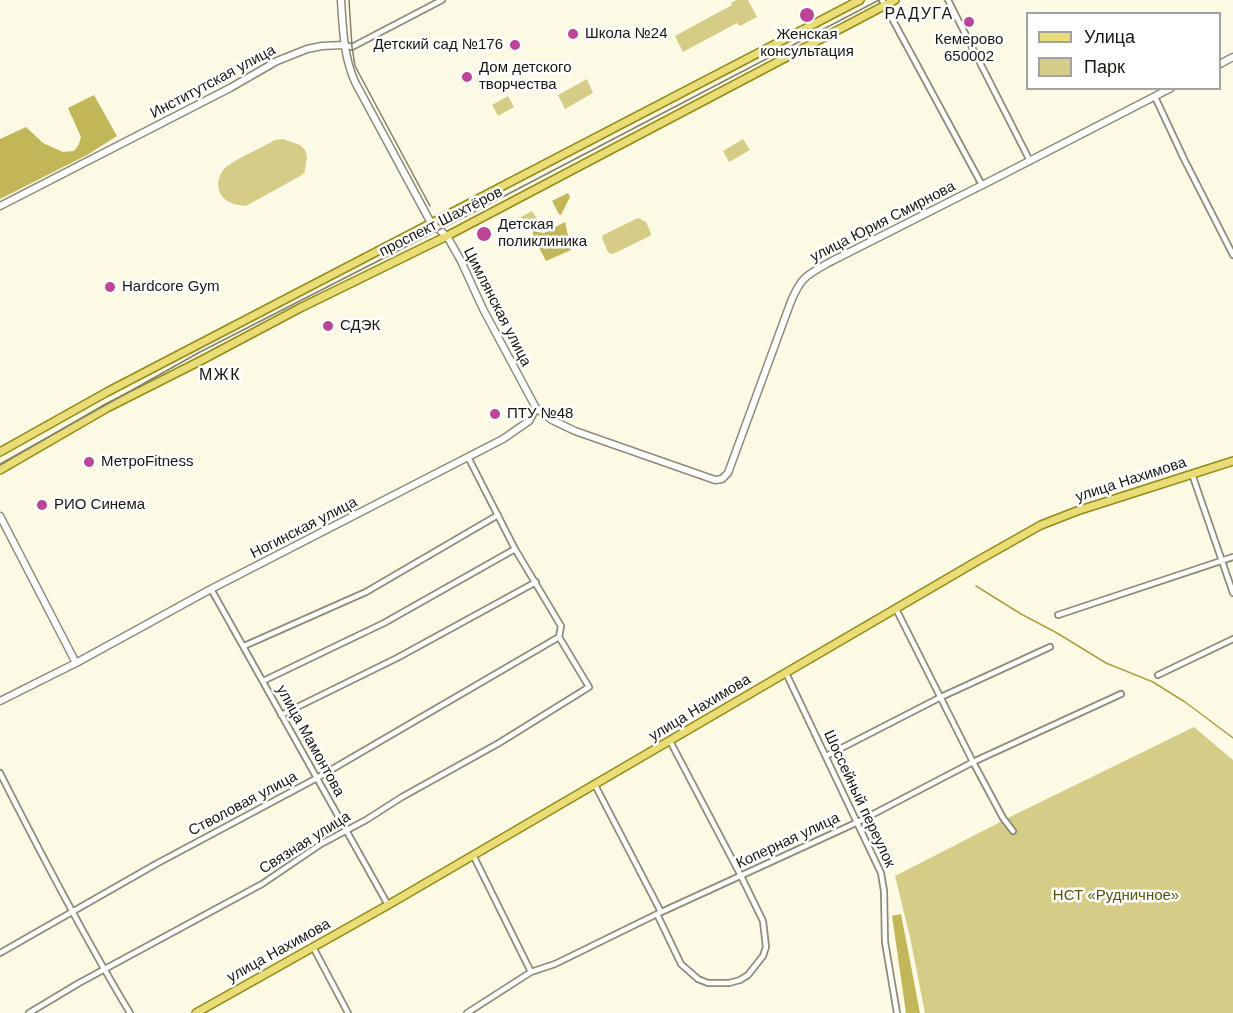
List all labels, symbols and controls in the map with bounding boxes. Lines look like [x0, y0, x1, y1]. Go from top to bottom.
district label: РАДУГА [884, 5, 954, 25]
marker: Женская консультация [798, 6, 816, 24]
legend [1026, 12, 1221, 90]
marker: Кемерово 650002 [962, 15, 976, 29]
place label: Школа №24 [585, 25, 668, 43]
place label: Женская консультация [760, 26, 854, 61]
marker: Школа №24 [566, 27, 580, 41]
text: Улица [1084, 27, 1135, 47]
place label: Кемерово 650002 [935, 31, 1003, 66]
place label: Детский сад №176 [373, 36, 503, 54]
marker: Детский сад №176 [508, 38, 522, 52]
street label: Институтская улица [147, 41, 279, 123]
text: Парк [1084, 57, 1125, 77]
place label: Дом детского творчества [479, 59, 572, 94]
marker: Дом детского творчества [460, 70, 474, 84]
street label: улица Юрия Смирнова [808, 178, 958, 266]
street label: проспект Шахтёров [376, 183, 506, 261]
place label: Детская поликлиника [498, 216, 587, 251]
marker: Детская поликлиника [475, 225, 493, 243]
street label: Цимлянская улица [459, 244, 535, 370]
place label: Hardcore Gym [122, 278, 220, 296]
marker: Hardcore Gym [103, 280, 117, 294]
place label: СДЭК [340, 317, 380, 335]
marker: СДЭК [321, 319, 335, 333]
district label: МЖК [199, 366, 241, 386]
place label: ПТУ №48 [507, 405, 573, 423]
marker: ПТУ №48 [488, 407, 502, 421]
place label: МетроFitness [101, 453, 193, 471]
street label: улица Нахимова [1073, 454, 1189, 506]
marker: МетроFitness [82, 455, 96, 469]
street label: Ногинская улица [248, 493, 360, 563]
place label: РИО Синема [54, 496, 145, 514]
marker: РИО Синема [35, 498, 49, 512]
street label: улица Нахимова [646, 671, 754, 745]
street label: улица Мамонтова [272, 682, 348, 800]
street label: Шоссейный переулок [819, 727, 899, 871]
street label: Стволовая улица [186, 768, 300, 840]
street label: Связная улица [256, 808, 354, 878]
street label: Коперная улица [733, 809, 843, 873]
park label: НСТ «Рудничное» [1053, 887, 1179, 905]
street label: улица Нахимова [224, 915, 334, 987]

